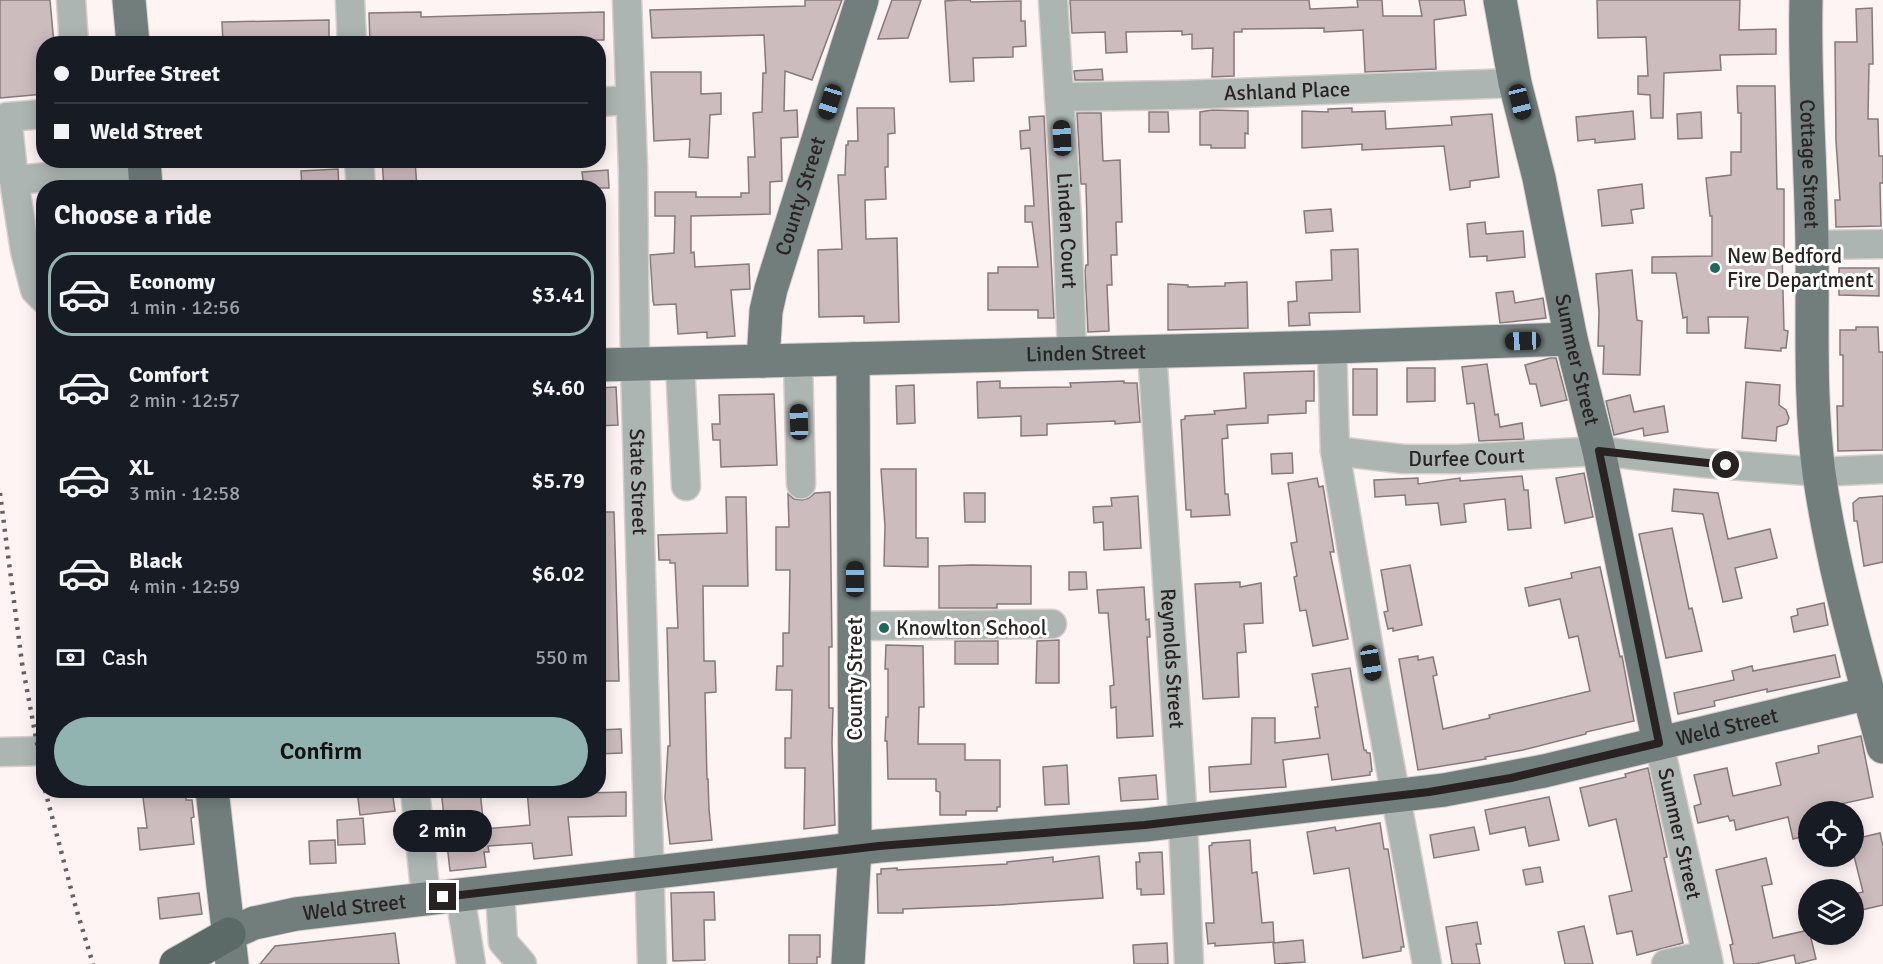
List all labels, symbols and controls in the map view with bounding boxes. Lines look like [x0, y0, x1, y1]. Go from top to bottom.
text: Durfee Street [90, 60, 220, 87]
street label: Ashland Place [1223, 76, 1351, 106]
car [816, 82, 844, 122]
car [1507, 82, 1533, 122]
street label: Cottage Street [1794, 99, 1825, 229]
text: Weld Street [90, 118, 202, 145]
car [1052, 120, 1072, 156]
street label: County Street [769, 134, 831, 259]
street label: Linden Court [1051, 172, 1083, 289]
text: Choose a ride [54, 199, 212, 232]
place label: New Bedford Fire Department [1727, 243, 1874, 293]
marker: New Bedford Fire Department [1708, 261, 1722, 275]
icon: car [57, 267, 111, 321]
text: Economy [129, 268, 215, 295]
text: $3.41 [531, 281, 585, 308]
street label: Summer Street [1549, 292, 1605, 428]
text: 1 min · 12:56 [129, 295, 240, 320]
car [1505, 331, 1541, 351]
street label: Linden Street [1025, 339, 1146, 368]
icon: car [57, 360, 111, 414]
text: Comfort [129, 361, 209, 388]
text: $4.60 [531, 374, 585, 401]
text: 2 min · 12:57 [129, 388, 240, 413]
car [789, 404, 809, 440]
street label: State Street [624, 428, 653, 535]
street label: Durfee Court [1408, 442, 1525, 472]
route start [1712, 451, 1739, 478]
icon: car [57, 453, 111, 507]
text: XL [129, 454, 154, 481]
text: $5.79 [531, 467, 585, 494]
text: 3 min · 12:58 [129, 481, 240, 506]
icon: car [57, 546, 111, 600]
text: Black [129, 547, 183, 574]
text: $6.02 [531, 560, 585, 587]
car [846, 561, 864, 597]
text: 4 min · 12:59 [129, 574, 240, 599]
street label: Reynolds Street [1155, 587, 1190, 729]
place label: Knowlton School [896, 615, 1047, 641]
street label: County Street [842, 618, 868, 740]
marker: Knowlton School [877, 621, 891, 635]
icon: cash [54, 641, 87, 674]
text: Cash [102, 644, 148, 671]
car [1359, 644, 1383, 682]
text: 550 m [535, 645, 588, 670]
street label: Weld Street [1673, 702, 1781, 752]
button: Confirm [54, 717, 588, 786]
street label: Summer Street [1652, 765, 1707, 902]
map controls [1798, 801, 1864, 945]
button: locate [1798, 801, 1864, 867]
callout: 2 min [394, 810, 492, 852]
text: 2 min [419, 818, 466, 843]
button: layers [1798, 879, 1864, 945]
route end [429, 883, 456, 910]
street label: Weld Street [301, 888, 408, 926]

